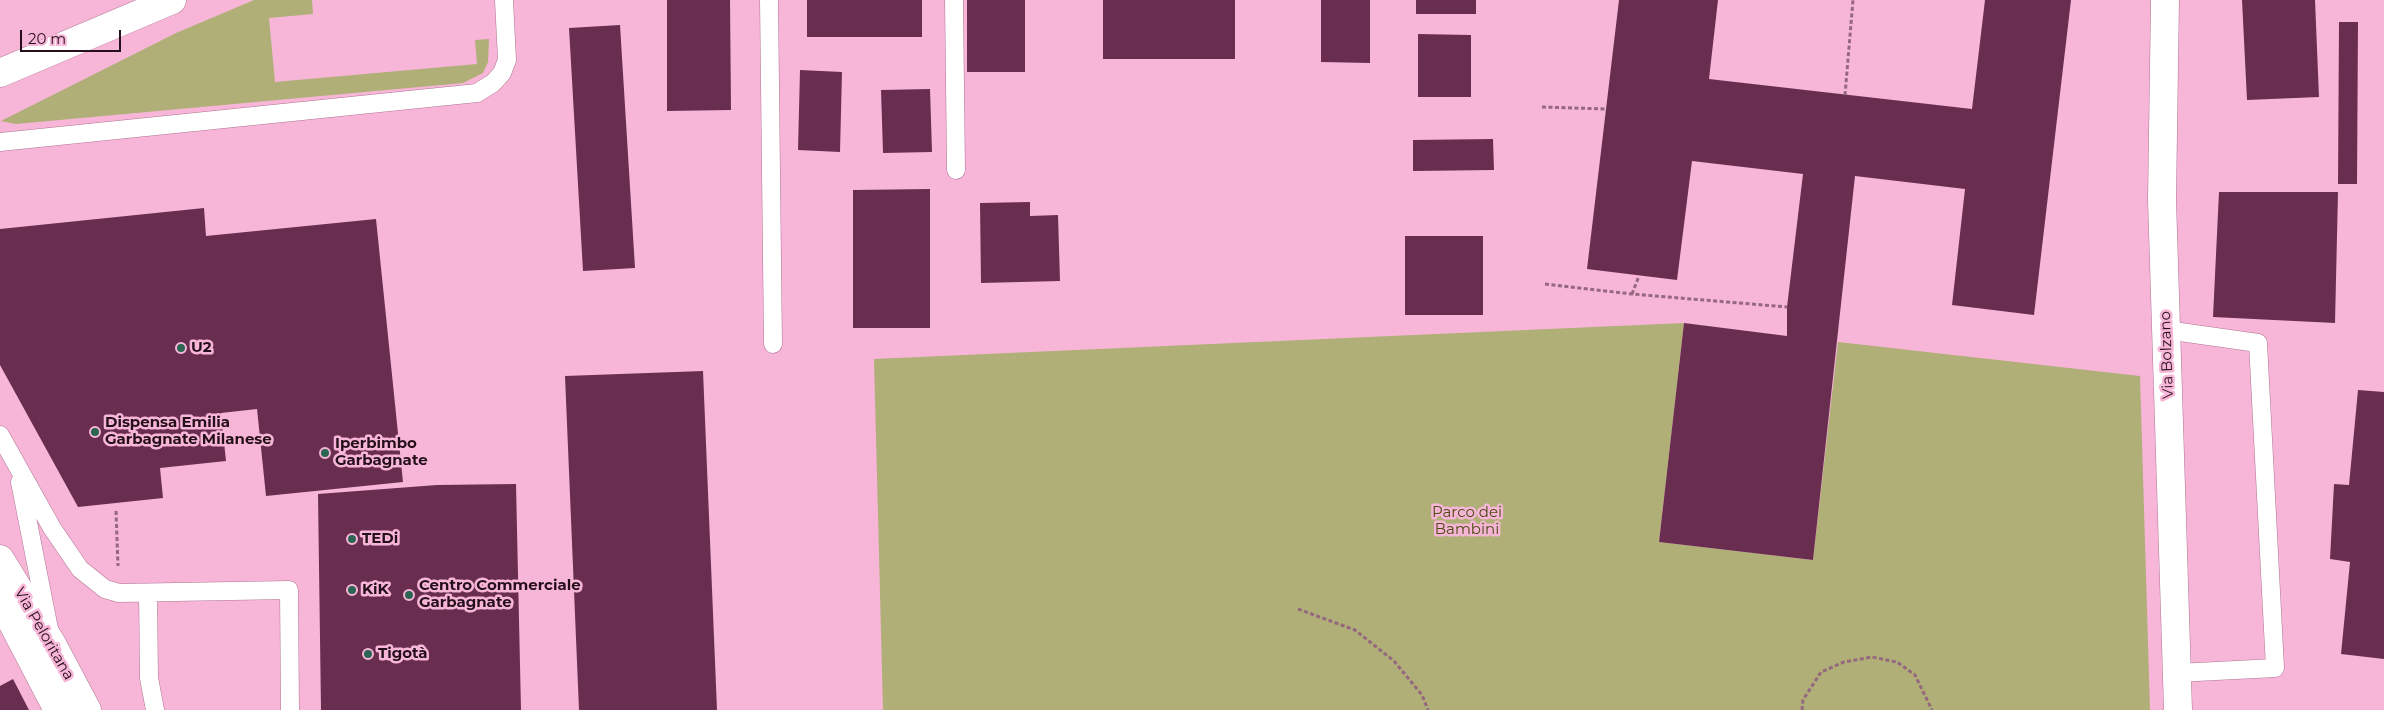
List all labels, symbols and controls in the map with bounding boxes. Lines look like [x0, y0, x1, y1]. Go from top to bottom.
scale bar [22, 20, 124, 52]
text: 20 m [28, 29, 66, 48]
street label: Via Bolzano [2156, 311, 2178, 399]
place label: U2 [191, 339, 212, 357]
marker: U2 [175, 342, 187, 354]
place label: Dispensa Emilia Garbagnate Milanese [105, 414, 272, 449]
marker: Dispensa Emilia Garbagnate Milanese [89, 426, 101, 438]
place label: Iperbimbo Garbagnate [335, 435, 428, 470]
marker: Iperbimbo Garbagnate [319, 447, 331, 459]
park label: Parco dei Bambini [1432, 504, 1502, 539]
place label: TEDi [362, 530, 398, 548]
marker: TEDi [346, 533, 358, 545]
place label: Centro Commerciale Garbagnate [419, 577, 581, 612]
place label: KiK [362, 581, 389, 599]
marker: KiK [346, 584, 358, 596]
street label: Via Peloritana [10, 585, 78, 683]
marker: Centro Commerciale Garbagnate [403, 589, 415, 601]
place label: Tigotà [378, 645, 428, 663]
marker: Tigotà [362, 648, 374, 660]

